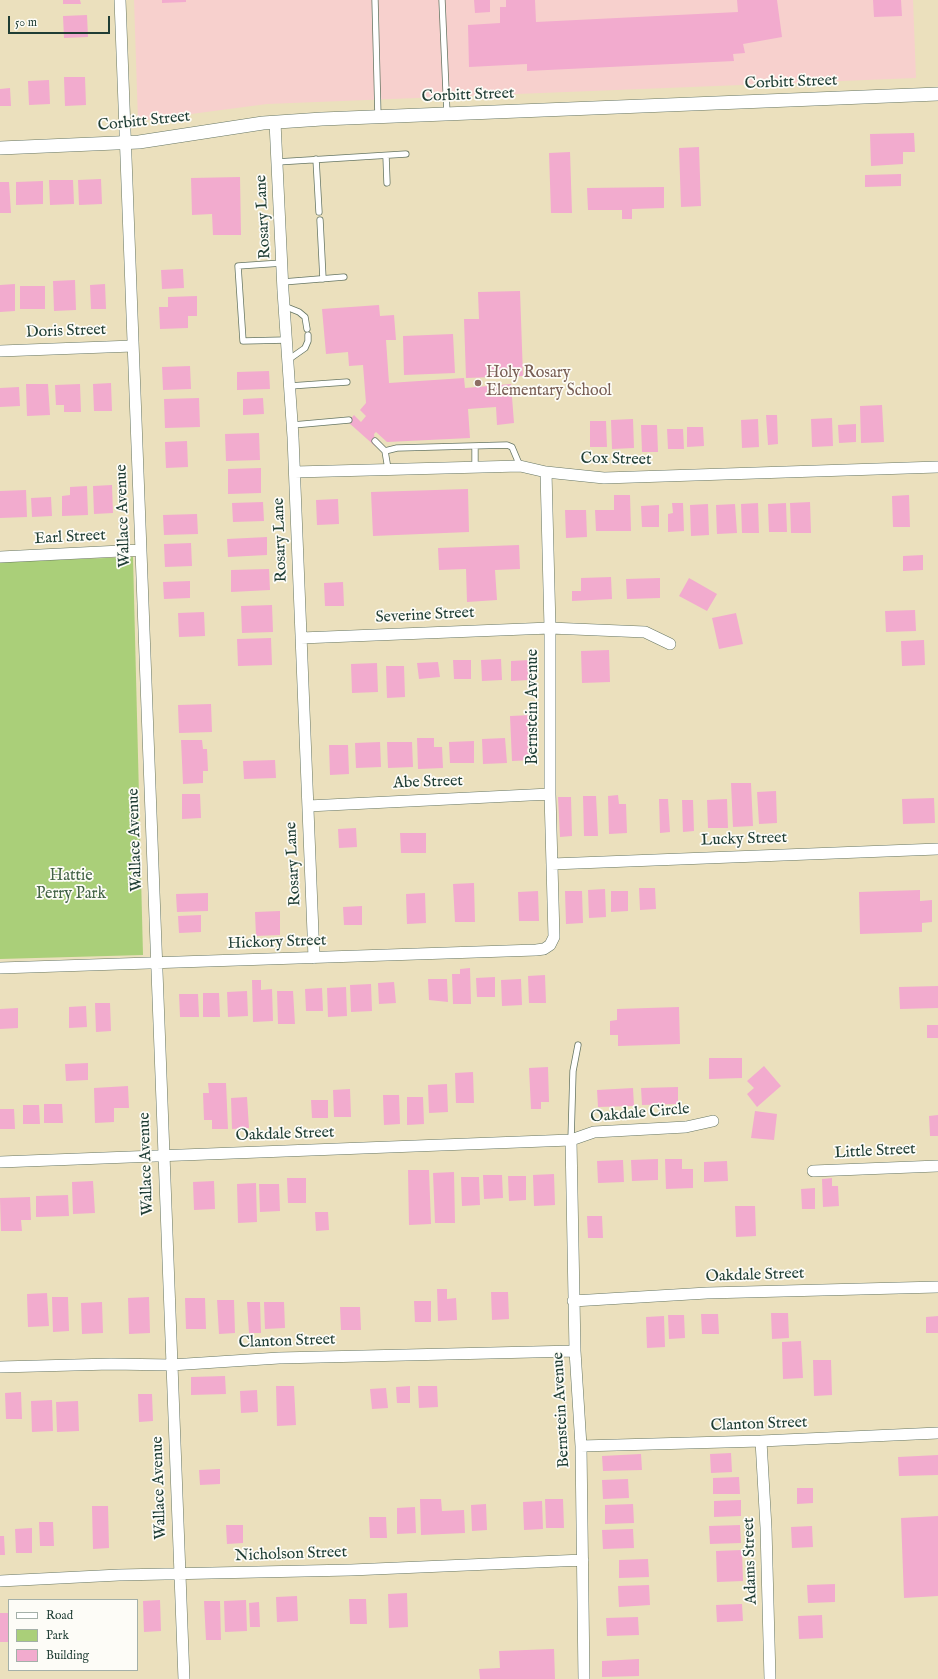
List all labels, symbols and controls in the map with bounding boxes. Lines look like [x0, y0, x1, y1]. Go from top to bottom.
scale bar [10, 8, 112, 34]
text: 50 m [15, 15, 37, 30]
street label: Corbitt Street [744, 72, 838, 94]
street label: Corbitt Street [421, 85, 515, 107]
street label: Corbitt Street [97, 108, 191, 136]
street label: Rosary Lane [252, 174, 276, 260]
street label: Doris Street [25, 321, 107, 343]
place label: Holy Rosary Elementary School [486, 364, 612, 402]
marker: Holy Rosary Elementary School [473, 378, 483, 388]
street label: Cox Street [580, 450, 652, 470]
street label: Wallace Avenue [113, 464, 135, 568]
street label: Rosary Lane [270, 497, 292, 583]
street label: Earl Street [34, 527, 106, 549]
street label: Severine Street [375, 604, 475, 628]
street label: Bernstein Avenue [524, 649, 544, 765]
street label: Abe Street [393, 772, 463, 794]
street label: Wallace Avenue [125, 788, 147, 892]
street label: Rosary Lane [282, 821, 306, 907]
street label: Lucky Street [701, 829, 787, 851]
park label: Hattie Perry Park [36, 867, 106, 905]
street label: Hickory Street [227, 932, 327, 954]
street label: Oakdale Circle [590, 1100, 690, 1128]
street label: Wallace Avenue [136, 1112, 158, 1216]
street label: Oakdale Street [235, 1124, 335, 1146]
street label: Little Street [834, 1140, 916, 1164]
street label: Oakdale Street [705, 1265, 805, 1287]
street label: Clanton Street [238, 1331, 336, 1353]
street label: Bernstein Avenue [549, 1352, 575, 1468]
street label: Clanton Street [710, 1414, 808, 1436]
street label: Wallace Avenue [149, 1436, 171, 1540]
street label: Adams Street [740, 1517, 762, 1605]
street label: Nicholson Street [235, 1543, 347, 1567]
legend [8, 1599, 138, 1671]
text: Road [46, 1608, 73, 1623]
text: Park [46, 1628, 69, 1643]
text: Building [46, 1648, 89, 1663]

